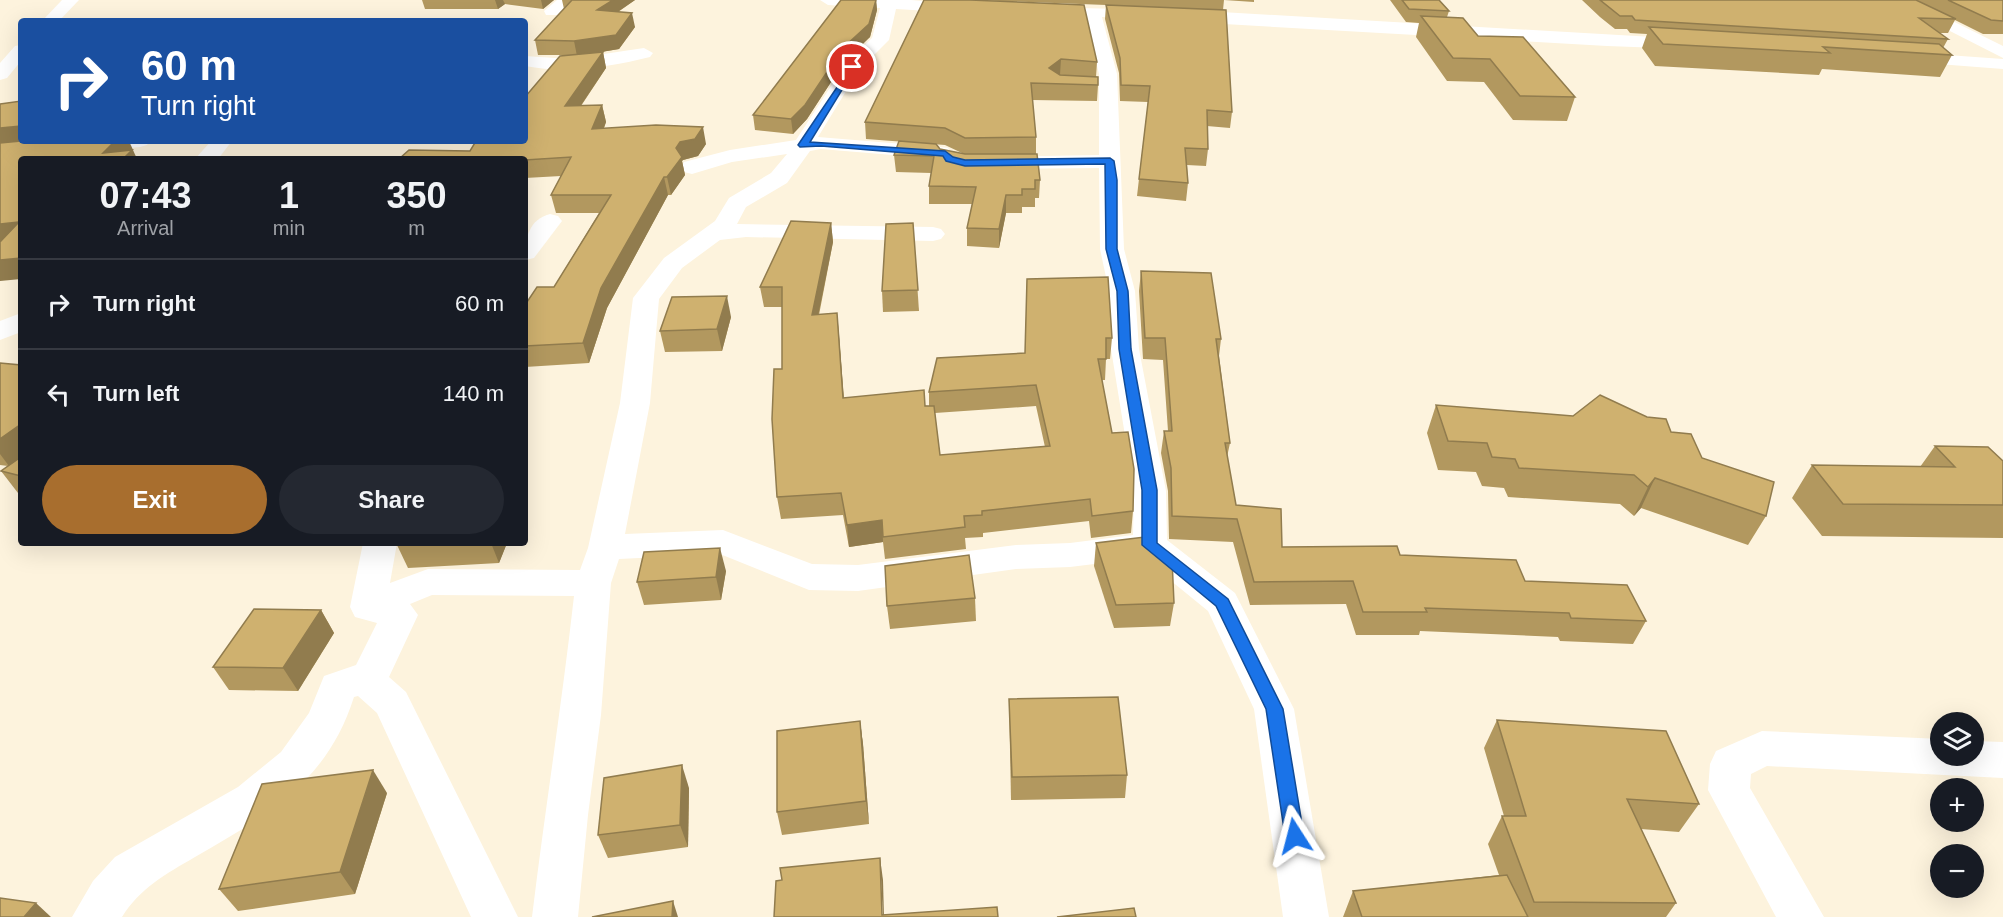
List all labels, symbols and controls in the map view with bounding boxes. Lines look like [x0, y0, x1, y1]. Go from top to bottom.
pin [826, 41, 877, 92]
icon: right [42, 42, 120, 120]
text: 60 m [141, 42, 237, 89]
icon: arrive [835, 50, 868, 83]
text: Turn right [141, 91, 256, 121]
text: 07:43 [99, 175, 191, 216]
text: 1 [279, 175, 299, 216]
text: 350 [386, 175, 447, 216]
text: Arrival [117, 217, 174, 239]
text: min [273, 217, 305, 239]
text: m [408, 217, 425, 239]
icon: right [42, 288, 75, 321]
text: Turn right [93, 291, 195, 316]
text: 60 m [455, 291, 504, 316]
icon: left [42, 378, 75, 411]
text: Turn left [93, 381, 179, 406]
text: 140 m [443, 381, 504, 406]
button: Exit [42, 465, 267, 534]
button: Share [279, 465, 504, 534]
map controls [1930, 712, 1984, 898]
button: layers [1930, 712, 1984, 766]
button: + [1930, 778, 1984, 832]
position arrow [1263, 804, 1327, 868]
button: − [1930, 844, 1984, 898]

